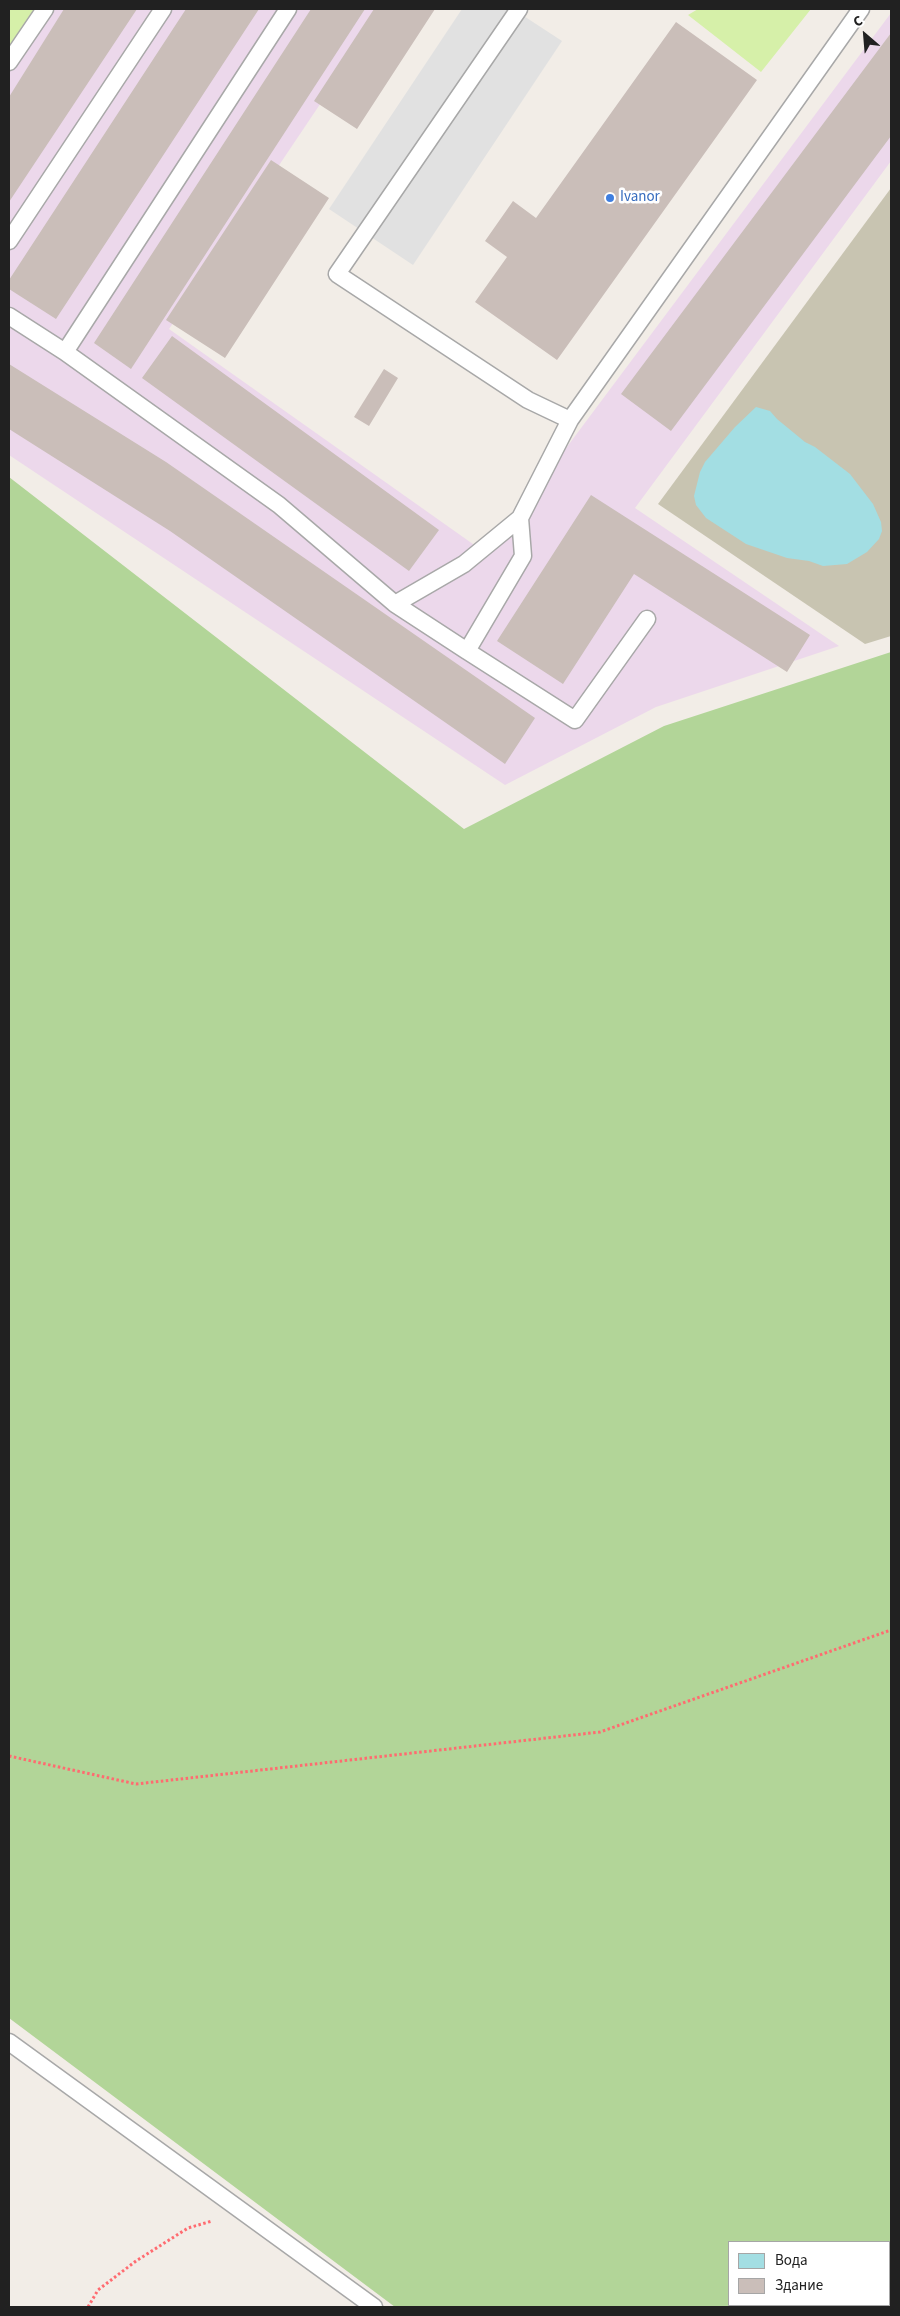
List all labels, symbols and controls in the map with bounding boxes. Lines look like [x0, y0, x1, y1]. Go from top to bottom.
north arrow [840, 10, 890, 60]
text: С [850, 11, 866, 32]
place label: Ivanor [620, 189, 660, 207]
marker: Ivanor [604, 192, 616, 204]
legend [728, 2241, 890, 2306]
text: Вода [775, 2250, 808, 2271]
text: Здание [775, 2275, 823, 2296]

